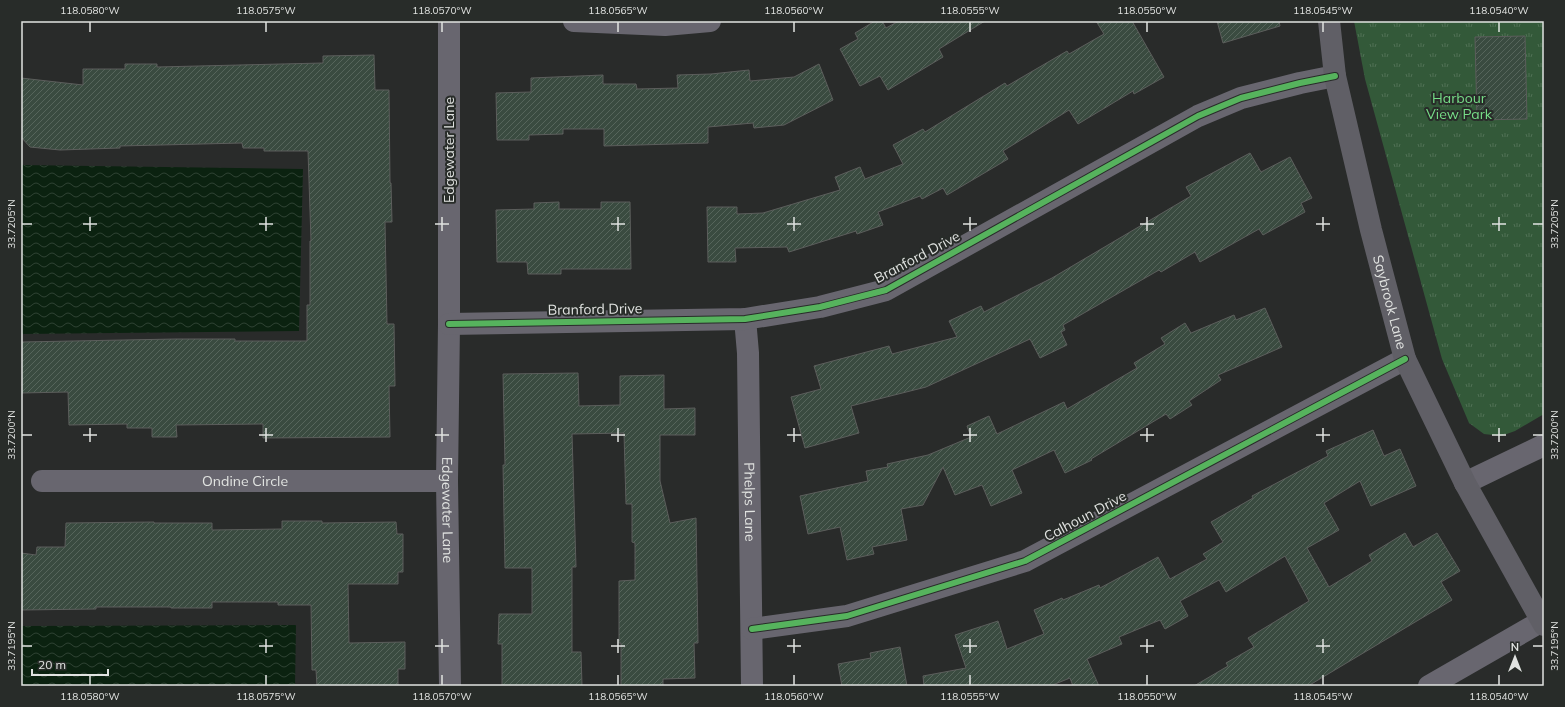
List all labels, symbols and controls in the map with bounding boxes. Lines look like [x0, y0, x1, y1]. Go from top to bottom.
text: 118.0580°W [60, 4, 120, 17]
text: 118.0575°W [236, 4, 296, 17]
text: 118.0570°W [412, 4, 472, 17]
text: 118.0565°W [588, 4, 648, 17]
text: 118.0560°W [764, 4, 824, 17]
text: 118.0555°W [940, 4, 1000, 17]
text: 118.0550°W [1117, 4, 1177, 17]
text: 118.0545°W [1293, 4, 1353, 17]
text: 118.0540°W [1469, 4, 1529, 17]
park label: Harbour View Park [1426, 89, 1493, 123]
street label: Edgewater Lane [440, 97, 458, 203]
text: 33.7205°N [5, 199, 18, 249]
text: 33.7205°N [1548, 199, 1561, 249]
street label: Branford Drive [871, 227, 963, 287]
street label: Saybrook Lane [1369, 253, 1411, 351]
street label: Branford Drive [548, 299, 642, 319]
text: 33.7200°N [5, 410, 18, 460]
text: 33.7200°N [1548, 410, 1561, 460]
street label: Edgewater Lane [438, 457, 457, 563]
street label: Phelps Lane [740, 462, 759, 542]
street label: Ondine Circle [202, 472, 288, 490]
street label: Calhoun Drive [1041, 487, 1129, 545]
text: 33.7195°N [5, 621, 18, 671]
text: 33.7195°N [1548, 621, 1561, 671]
north arrow [1495, 637, 1535, 677]
text: N [1511, 640, 1519, 654]
scale bar [32, 651, 108, 677]
text: 20 m [38, 657, 66, 672]
text: 118.0580°W [60, 690, 120, 703]
text: 118.0575°W [236, 690, 296, 703]
text: 118.0570°W [412, 690, 472, 703]
text: 118.0565°W [588, 690, 648, 703]
text: 118.0560°W [764, 690, 824, 703]
text: 118.0555°W [940, 690, 1000, 703]
text: 118.0550°W [1117, 690, 1177, 703]
text: 118.0545°W [1293, 690, 1353, 703]
text: 118.0540°W [1469, 690, 1529, 703]

